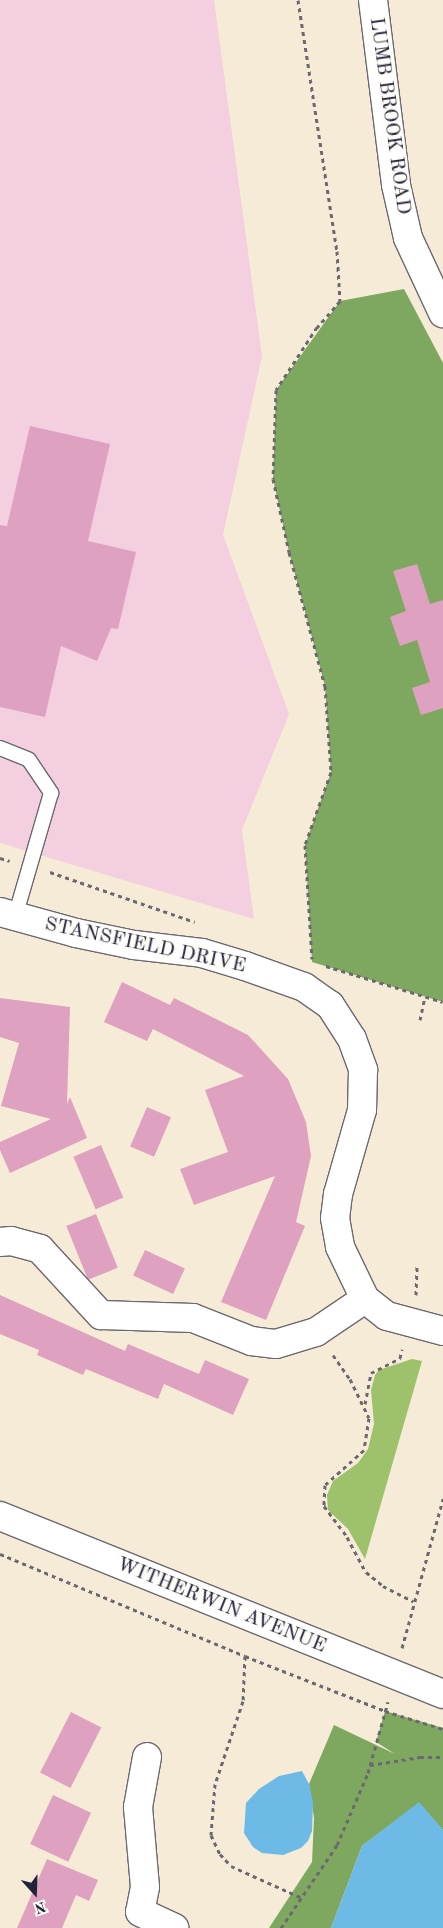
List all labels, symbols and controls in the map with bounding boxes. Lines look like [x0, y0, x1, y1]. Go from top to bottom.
street label: LUMB BROOK ROAD [363, 16, 415, 216]
street label: STANSFIELD DRIVE [42, 913, 248, 979]
street label: WITHERWIN AVENUE [113, 1553, 329, 1659]
north arrow [10, 1868, 60, 1918]
text: N [33, 1899, 48, 1916]

